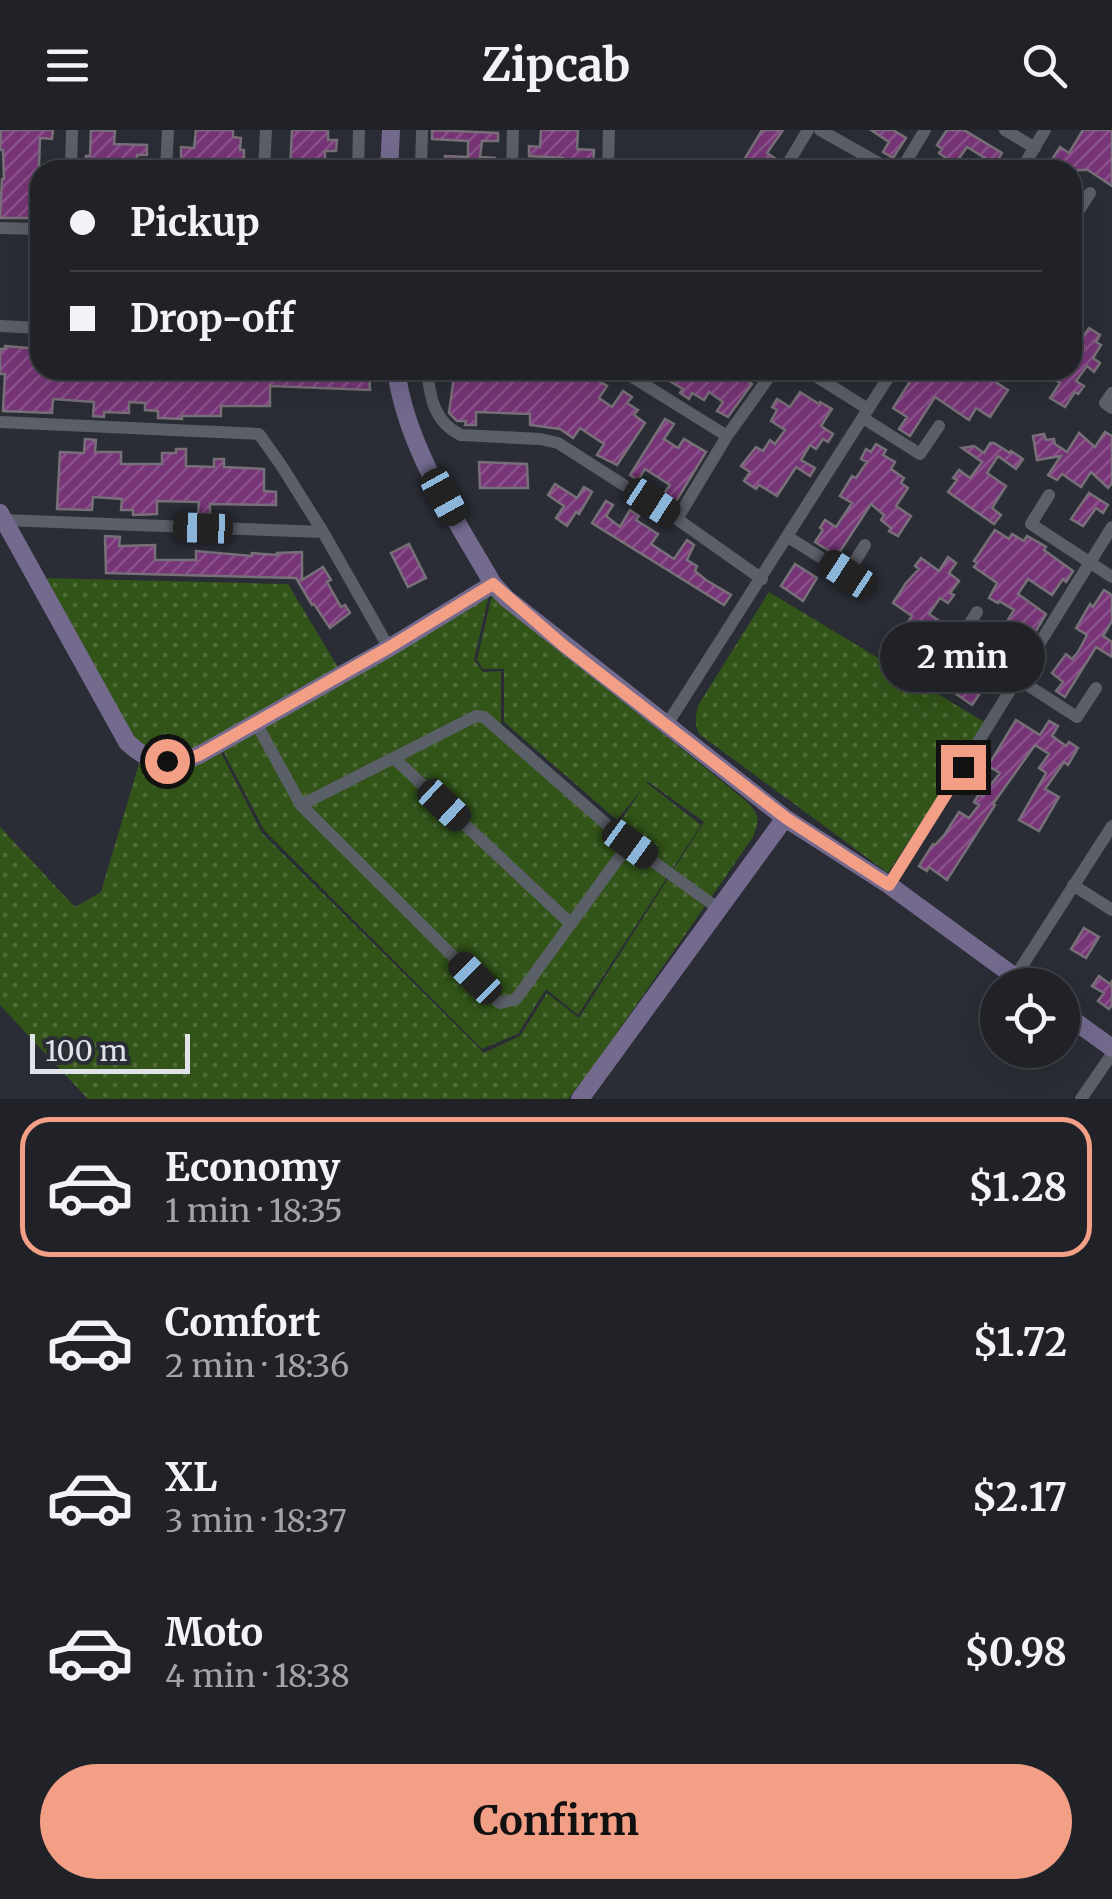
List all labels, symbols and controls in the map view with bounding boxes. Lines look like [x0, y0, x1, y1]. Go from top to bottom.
text: Zipcab [482, 37, 630, 93]
icon: menu [40, 38, 95, 93]
icon: search [1017, 38, 1072, 93]
text: Pickup [130, 199, 260, 246]
text: Drop-off [130, 295, 295, 342]
car [416, 463, 472, 531]
car [619, 473, 685, 531]
car [172, 512, 234, 544]
car [814, 545, 880, 603]
callout: 2 min [880, 622, 1046, 692]
text: 2 min [917, 637, 1008, 677]
route start [145, 739, 190, 784]
route end [941, 745, 986, 790]
car [412, 774, 476, 836]
car [597, 814, 663, 874]
car [443, 946, 507, 1010]
map controls [980, 968, 1080, 1068]
button: locate [980, 968, 1080, 1068]
scale bar [30, 1029, 190, 1074]
text: 100 m [45, 1033, 127, 1069]
icon: car [45, 1142, 135, 1232]
text: Economy [165, 1144, 340, 1191]
text: $1.28 [968, 1164, 1067, 1211]
text: 1 min · 18:35 [165, 1191, 343, 1231]
icon: car [45, 1297, 135, 1387]
text: Comfort [165, 1299, 321, 1346]
text: $1.72 [973, 1319, 1067, 1366]
text: 2 min · 18:36 [165, 1346, 349, 1386]
icon: car [45, 1452, 135, 1542]
text: XL [165, 1454, 217, 1501]
text: $2.17 [972, 1474, 1067, 1521]
text: 3 min · 18:37 [165, 1501, 347, 1541]
icon: car [45, 1607, 135, 1697]
text: Moto [165, 1609, 263, 1656]
text: $0.98 [964, 1629, 1067, 1676]
text: 4 min · 18:38 [165, 1656, 350, 1696]
button: Confirm [40, 1764, 1072, 1879]

